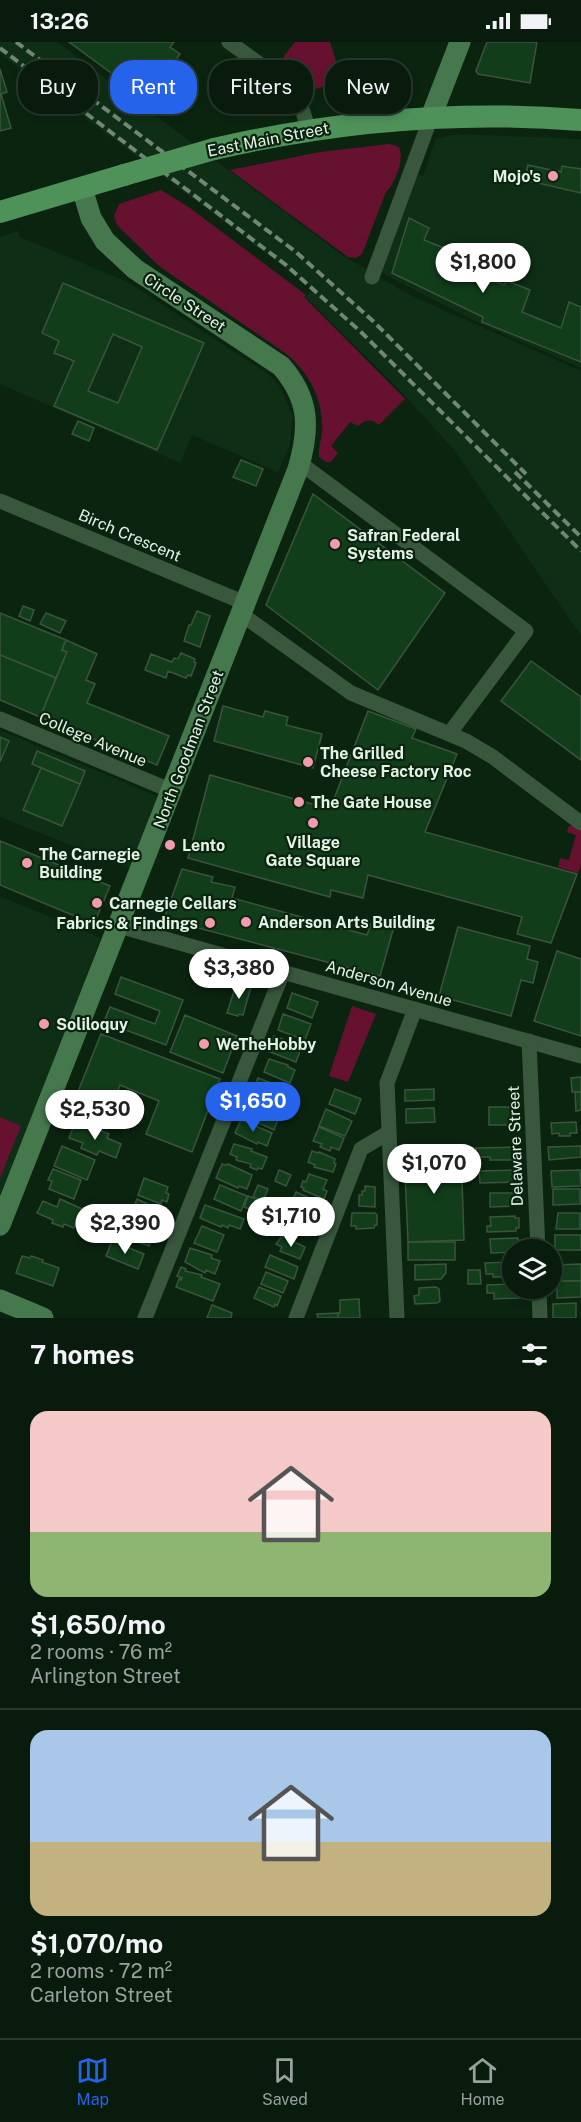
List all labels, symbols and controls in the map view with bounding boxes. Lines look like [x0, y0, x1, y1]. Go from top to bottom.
text: 13:26 [30, 8, 89, 34]
chip: Buy [18, 60, 98, 114]
chip: Rent [110, 60, 197, 114]
chip: Filters [209, 60, 313, 114]
chip: New [325, 60, 411, 114]
street label: East Main Street [206, 118, 331, 161]
place label: Mojo's [493, 167, 541, 186]
marker: Mojo's [546, 169, 560, 183]
pin: $1,800 [434, 243, 532, 294]
text: $1,800 [450, 250, 516, 274]
street label: Circle Street [140, 269, 229, 336]
street label: Birch Crescent [76, 505, 184, 566]
place label: Safran Federal Systems [347, 526, 460, 563]
marker: Safran Federal Systems [328, 537, 342, 551]
street label: North Goodman Street [149, 667, 228, 831]
street label: College Avenue [36, 708, 150, 771]
place label: The Grilled Cheese Factory Roc [320, 744, 472, 781]
marker: The Grilled Cheese Factory Roc [301, 755, 315, 769]
place label: The Gate House [311, 793, 432, 812]
marker: The Gate House [292, 795, 306, 809]
marker: Village Gate Square [306, 816, 320, 830]
place label: Village Gate Square [265, 833, 361, 870]
place label: Lento [182, 836, 225, 855]
marker: Lento [163, 838, 177, 852]
place label: The Carnegie Building [39, 845, 140, 882]
marker: The Carnegie Building [20, 856, 34, 870]
place label: Carnegie Cellars [109, 894, 237, 913]
marker: Carnegie Cellars [90, 896, 104, 910]
place label: Anderson Arts Building [258, 913, 435, 932]
place label: Fabrics & Findings [56, 914, 198, 933]
marker: Anderson Arts Building [239, 915, 253, 929]
marker: Fabrics & Findings [203, 916, 217, 930]
pin: $3,380 [190, 949, 288, 1000]
text: $3,380 [203, 956, 275, 980]
street label: Anderson Avenue [323, 956, 454, 1011]
place label: Soliloquy [56, 1015, 128, 1034]
marker: Soliloquy [37, 1017, 51, 1031]
place label: WeTheHobby [216, 1035, 316, 1054]
marker: WeTheHobby [197, 1037, 211, 1051]
pin: $1,650 [204, 1082, 302, 1133]
street label: Delaware Street [504, 1086, 527, 1206]
text: $1,650 [219, 1089, 287, 1113]
pin: $2,530 [46, 1090, 144, 1141]
text: $2,530 [59, 1097, 131, 1121]
pin: $1,070 [385, 1144, 483, 1195]
text: $1,070 [401, 1151, 467, 1175]
pin: $1,710 [242, 1197, 340, 1248]
pin: $2,390 [76, 1204, 174, 1255]
text: $1,710 [261, 1204, 321, 1228]
text: $2,390 [89, 1211, 161, 1235]
map controls [502, 1239, 562, 1299]
button: layers [502, 1239, 562, 1299]
icon: filters [518, 1338, 551, 1371]
text: 7 homes [30, 1339, 134, 1370]
icon: home [237, 1450, 345, 1558]
text: $1,650/mo [30, 1609, 166, 1640]
text: 2 rooms · 76 m² [30, 1640, 172, 1664]
text: Arlington Street [30, 1664, 181, 1688]
icon: home [237, 1769, 345, 1877]
text: $1,070/mo [30, 1928, 163, 1959]
text: 2 rooms · 72 m² [30, 1959, 172, 1983]
text: Carleton Street [30, 1983, 173, 2007]
tab: Map [76, 2054, 109, 2109]
tab: Saved [262, 2054, 308, 2109]
tab: Home [461, 2054, 505, 2109]

